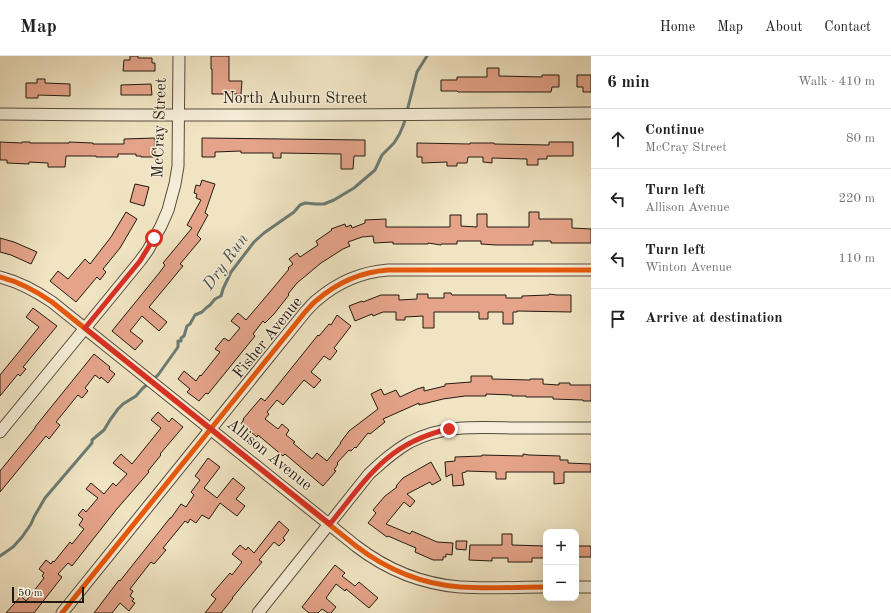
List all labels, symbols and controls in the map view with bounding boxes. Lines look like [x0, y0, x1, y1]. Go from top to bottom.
text: Map [20, 18, 57, 37]
text: Home [660, 20, 695, 34]
text: Map [717, 20, 743, 34]
text: About [765, 20, 802, 34]
text: Contact [824, 20, 871, 34]
text: 6 min [607, 74, 650, 91]
text: Walk · 410 m [798, 75, 875, 88]
street label: McCray Street [150, 77, 170, 179]
street label: North Auburn Street [222, 91, 368, 107]
text: Continue [645, 123, 704, 138]
icon: ahead [607, 128, 629, 150]
text: 80 m [846, 132, 875, 145]
text: McCray Street [645, 141, 727, 154]
text: Turn left [645, 183, 705, 198]
icon: left [607, 188, 629, 210]
text: 220 m [838, 192, 875, 205]
text: Allison Avenue [645, 201, 730, 214]
route start [145, 229, 163, 247]
water label: Dry Run [199, 230, 252, 294]
text: Turn left [645, 243, 705, 258]
icon: left [607, 248, 629, 270]
text: 110 m [838, 252, 875, 265]
text: Winton Avenue [645, 261, 732, 274]
street label: Fisher Avenue [230, 294, 306, 382]
icon: arrive [607, 308, 629, 330]
text: Arrive at destination [645, 311, 783, 326]
street label: Allison Avenue [224, 416, 314, 494]
route end [440, 420, 458, 438]
map controls [543, 529, 579, 601]
button: + [543, 529, 579, 565]
button: − [543, 565, 579, 601]
scale bar [12, 585, 84, 604]
text: 50 m [18, 588, 43, 599]

